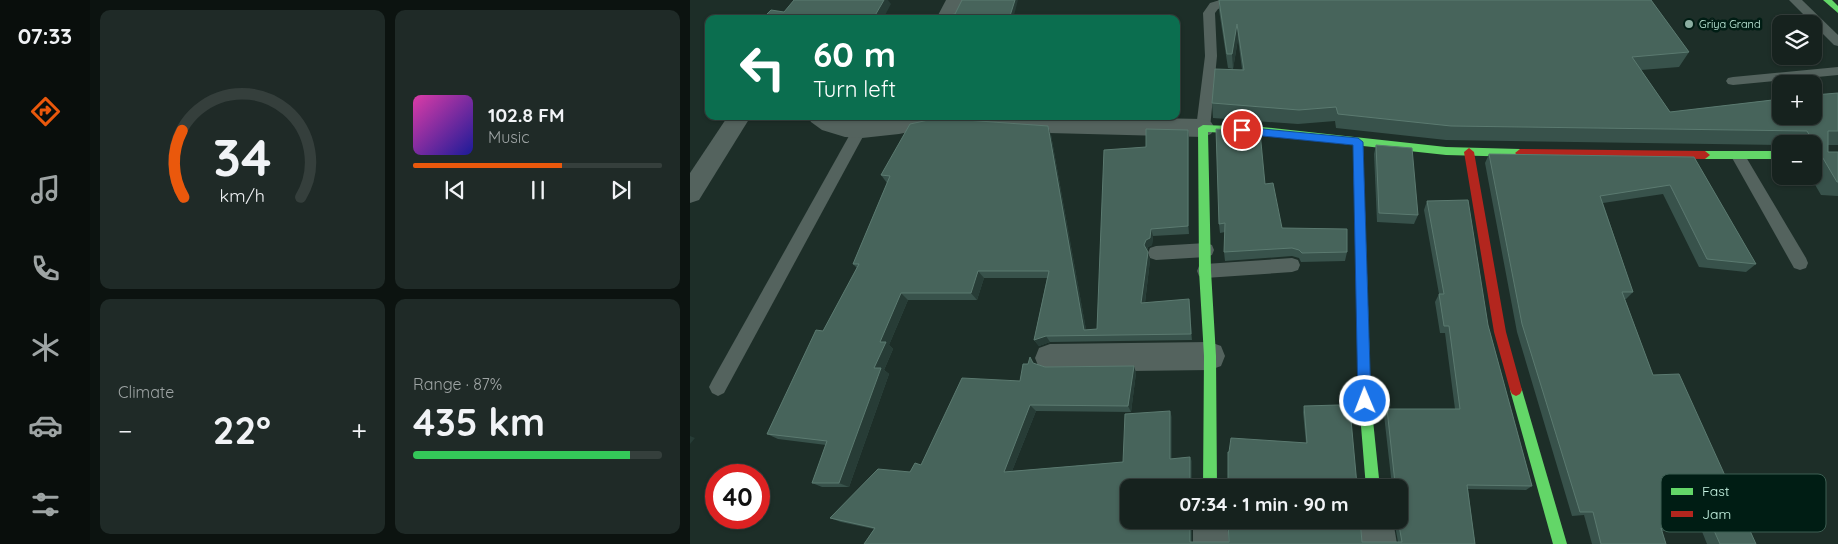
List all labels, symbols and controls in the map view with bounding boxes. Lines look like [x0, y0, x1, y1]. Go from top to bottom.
map controls [1772, 15, 1822, 185]
button: layers [1772, 15, 1822, 65]
place label: Griya Grand [1699, 17, 1761, 31]
marker: Griya Grand [1683, 18, 1695, 30]
text: 07:33 [18, 22, 72, 50]
text: 60 m [813, 32, 896, 76]
icon: left [730, 35, 795, 100]
text: Turn left [813, 75, 896, 103]
button: + [1772, 75, 1822, 125]
icon: directions [28, 94, 63, 129]
text: 102.8 FM [488, 103, 565, 127]
pin [1221, 109, 1263, 151]
icon: arrive [1228, 116, 1256, 144]
text: 34 [213, 124, 272, 189]
text: Music [488, 127, 530, 147]
button: − [1772, 135, 1822, 185]
icon: music [28, 172, 63, 207]
icon: previous [441, 176, 469, 204]
icon: pause [524, 176, 552, 204]
icon: next [607, 176, 635, 204]
text: km/h [220, 184, 265, 206]
icon: phone [28, 251, 63, 286]
icon: climate [28, 330, 63, 365]
text: Range · 87% [413, 374, 502, 394]
position arrow [1338, 374, 1390, 426]
text: Climate [118, 382, 174, 402]
text: 435 km [413, 398, 545, 446]
text: 22° [213, 406, 271, 454]
icon: car [28, 408, 63, 443]
text: − [118, 413, 133, 448]
text: + [351, 413, 367, 448]
speed limit sign: 40 [705, 464, 770, 529]
legend [1661, 474, 1826, 532]
text: Fast [1702, 482, 1730, 500]
icon: filters [28, 487, 63, 522]
text: 07:34 · 1 min · 90 m [1180, 492, 1348, 516]
text: Jam [1702, 505, 1731, 523]

